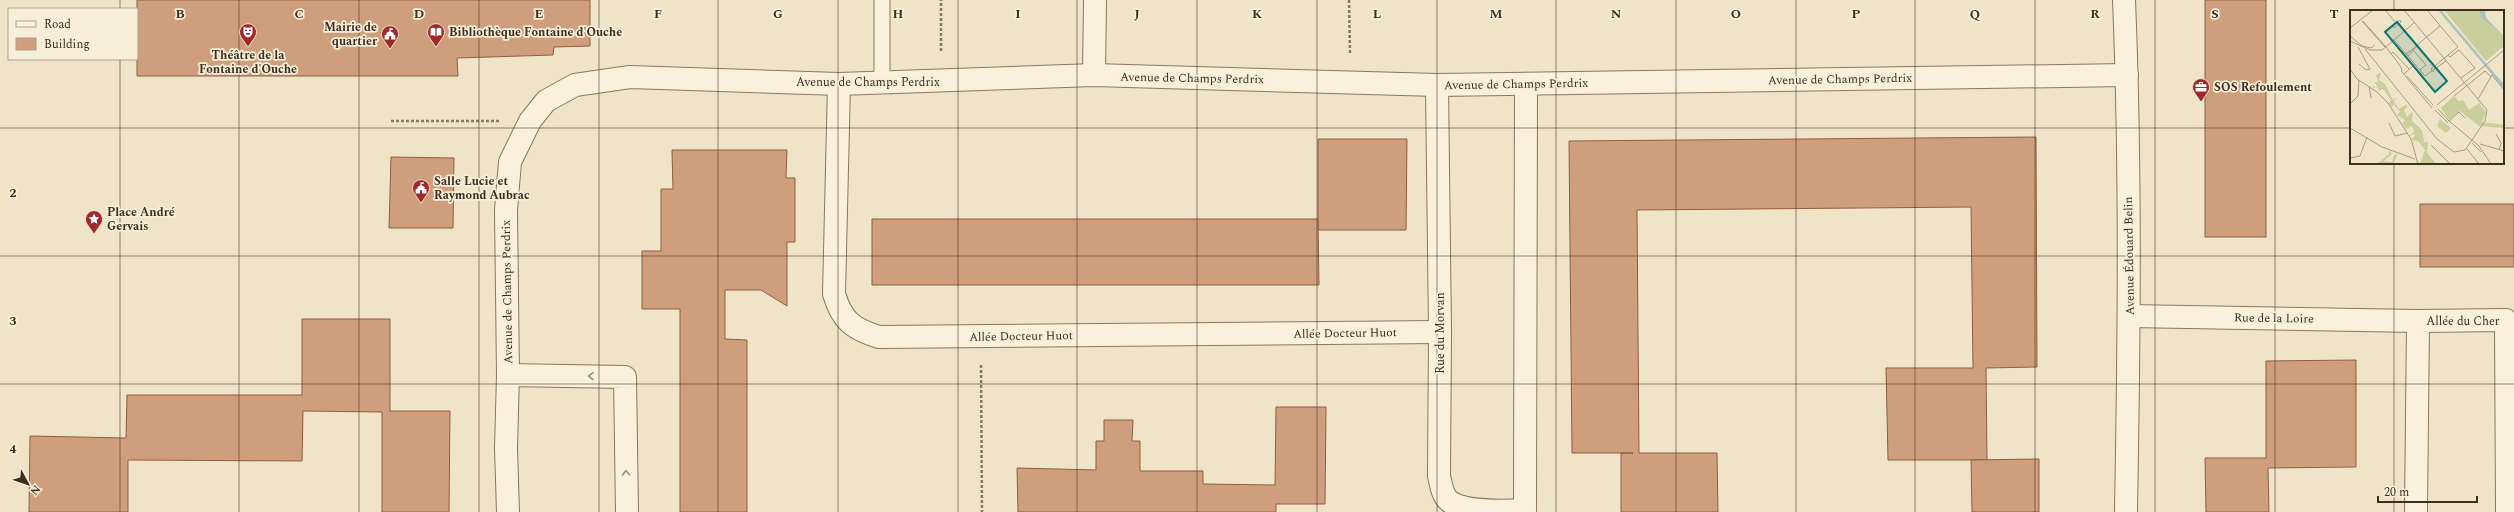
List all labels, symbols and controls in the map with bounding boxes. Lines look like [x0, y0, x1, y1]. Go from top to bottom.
text: B [175, 4, 185, 24]
text: C [294, 4, 304, 24]
text: D [414, 4, 424, 24]
text: E [535, 4, 544, 24]
text: F [654, 4, 662, 24]
text: G [773, 4, 783, 24]
text: H [893, 4, 904, 24]
text: I [1015, 4, 1021, 24]
text: J [1134, 4, 1140, 24]
text: K [1252, 4, 1262, 24]
text: L [1373, 4, 1381, 24]
text: M [1490, 4, 1503, 24]
text: N [1611, 4, 1622, 24]
text: O [1731, 4, 1741, 24]
text: P [1852, 4, 1861, 24]
text: Q [1970, 4, 1981, 24]
text: R [2090, 4, 2100, 24]
text: S [2211, 4, 2219, 24]
text: T [2329, 4, 2339, 24]
legend [8, 8, 138, 60]
inset map [2350, 10, 2504, 164]
text: Road [44, 15, 71, 34]
place label: Mairie de quartier [324, 18, 378, 51]
theatre icon: Théâtre de la Fontaine d'Ouche [238, 22, 258, 47]
library icon: Bibliothèque Fontaine d'Ouche [426, 22, 446, 47]
place label: Bibliothèque Fontaine d'Ouche [449, 23, 622, 42]
public building icon: Mairie de quartier [380, 24, 400, 49]
text: Building [44, 35, 90, 54]
place label: Théâtre de la Fontaine d'Ouche [199, 46, 297, 79]
street label: Avenue de Champs Perdrix [1120, 68, 1264, 89]
street label: Avenue de Champs Perdrix [1768, 69, 1912, 90]
street label: Avenue de Champs Perdrix [796, 73, 940, 92]
street label: Avenue de Champs Perdrix [1444, 74, 1588, 95]
office icon: SOS Refoulement [2191, 77, 2211, 102]
place label: SOS Refoulement [2214, 78, 2312, 97]
place label: Salle Lucie et Raymond Aubrac [434, 172, 530, 205]
public building icon: Salle Lucie et Raymond Aubrac [411, 178, 431, 203]
text: 2 [9, 183, 17, 203]
street label: Avenue Édouard Belin [2119, 196, 2140, 316]
place label: Place André Gervais [107, 203, 175, 236]
place icon: Place André Gervais [84, 209, 104, 234]
street label: Avenue de Champs Perdrix [497, 220, 518, 364]
street label: Rue du Morvan [1431, 292, 1450, 374]
street label: Rue de la Loire [2234, 308, 2314, 329]
text: 3 [9, 311, 17, 331]
street label: Allée du Cher [2426, 312, 2500, 331]
street label: Allée Docteur Huot [1293, 323, 1397, 344]
street label: Allée Docteur Huot [969, 326, 1073, 347]
one-way arrow [588, 372, 594, 381]
text: 4 [9, 439, 17, 459]
north arrow [8, 464, 48, 504]
one-way arrow [622, 470, 630, 476]
scale bar [2378, 478, 2477, 504]
text: N [26, 481, 45, 499]
text: 20 m [2384, 483, 2409, 502]

